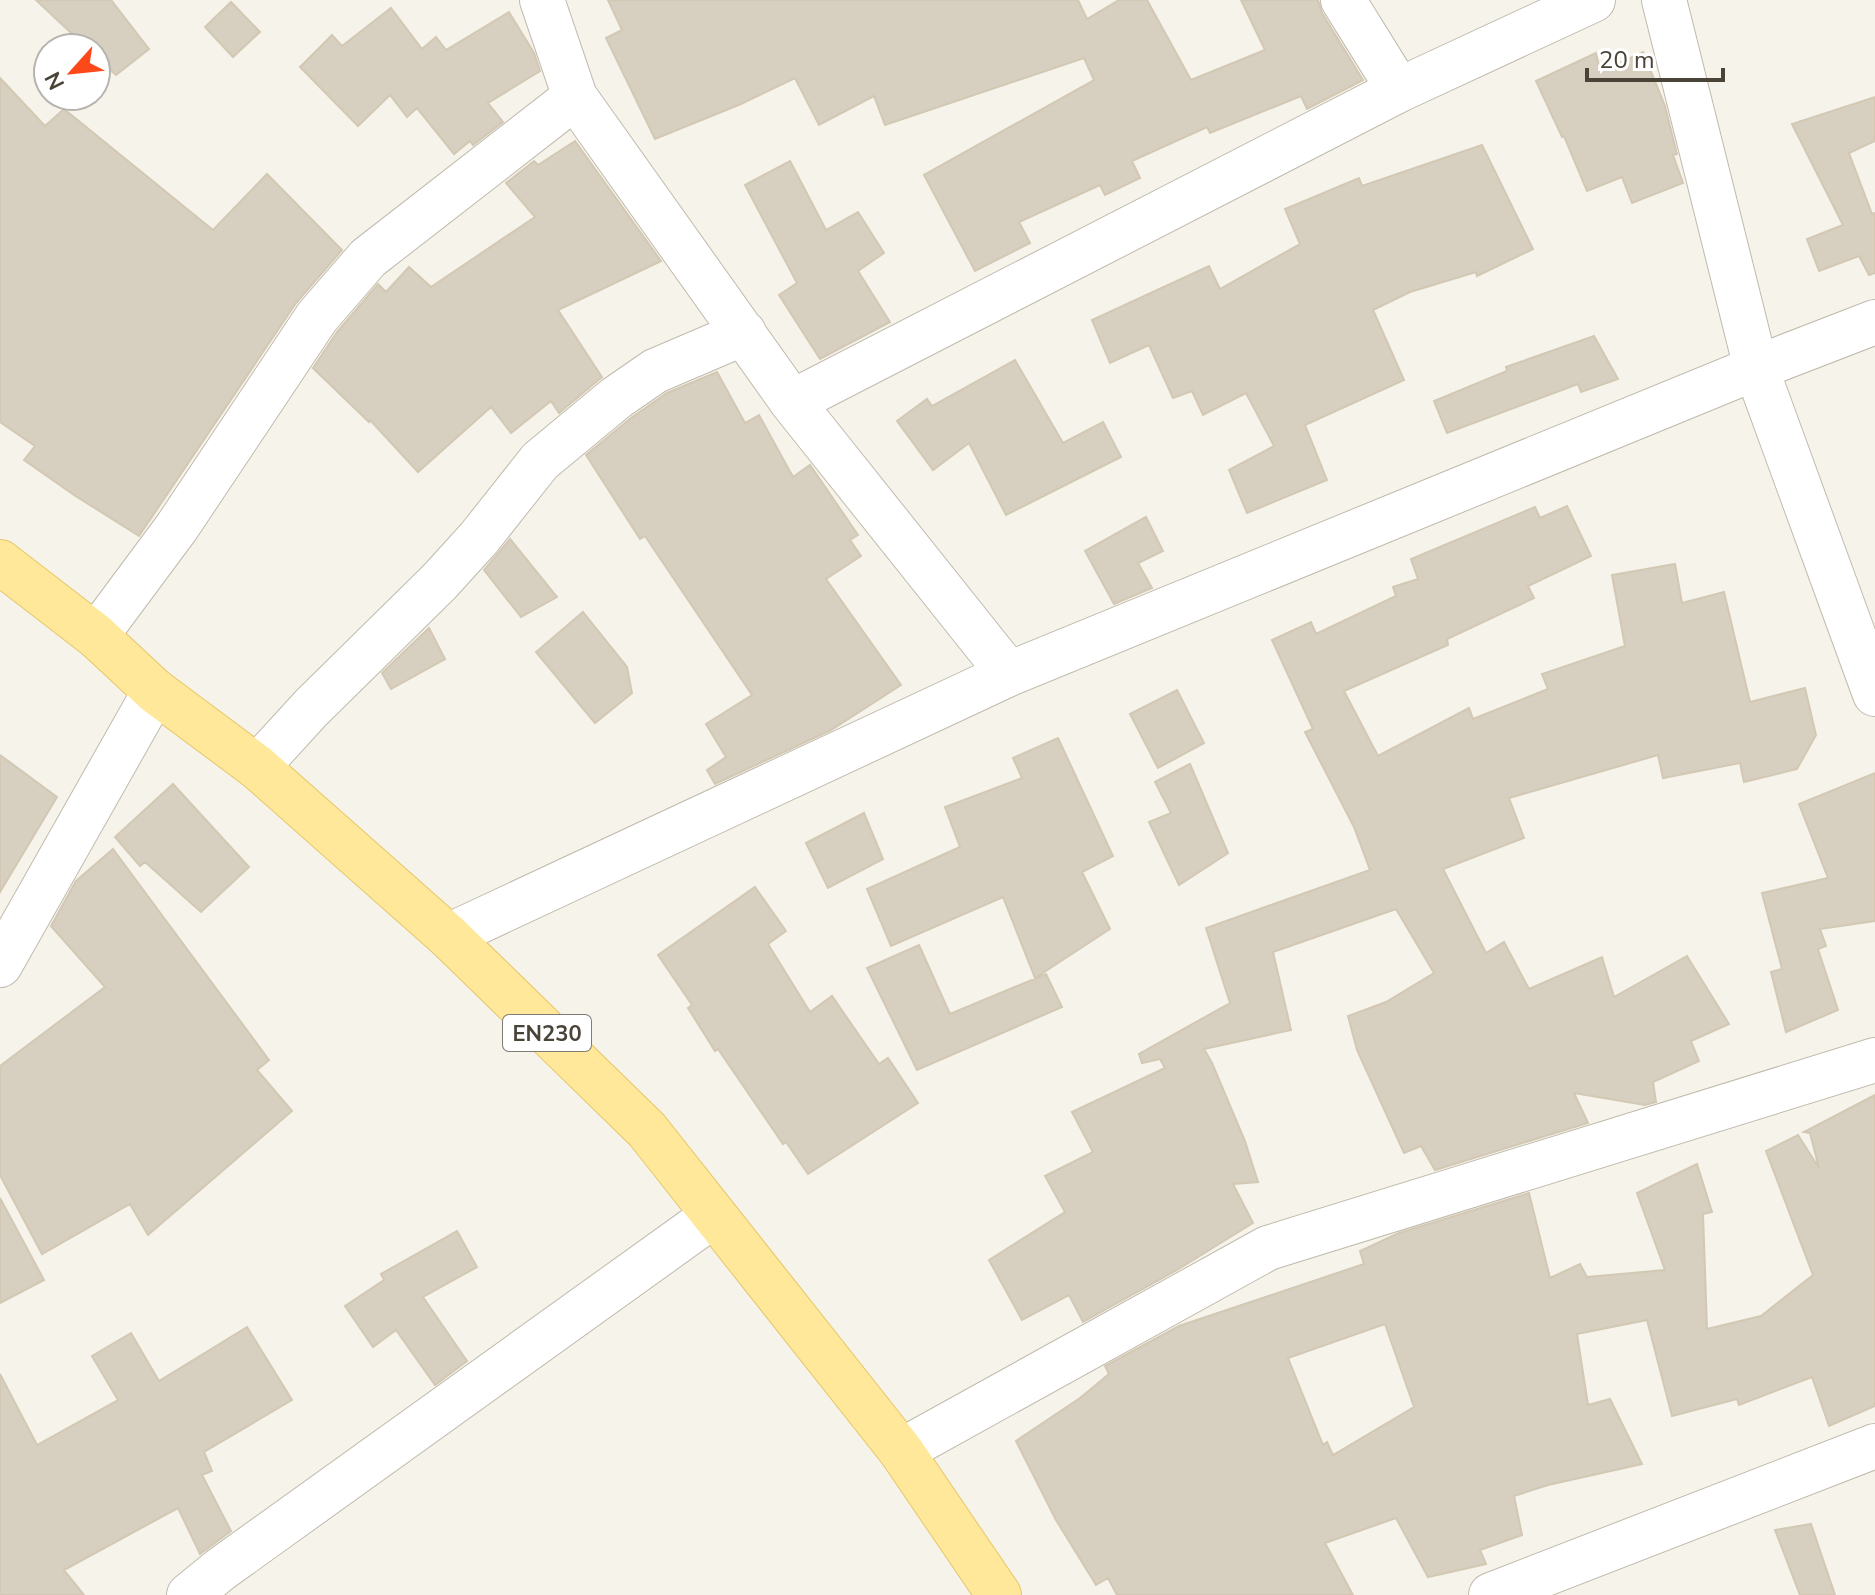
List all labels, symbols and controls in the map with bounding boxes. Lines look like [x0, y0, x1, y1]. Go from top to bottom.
north arrow [32, 32, 112, 112]
scale bar [1587, 32, 1723, 82]
text: 20 m [1599, 44, 1655, 76]
text: N [38, 66, 72, 95]
road number: EN230 [503, 1015, 591, 1051]

